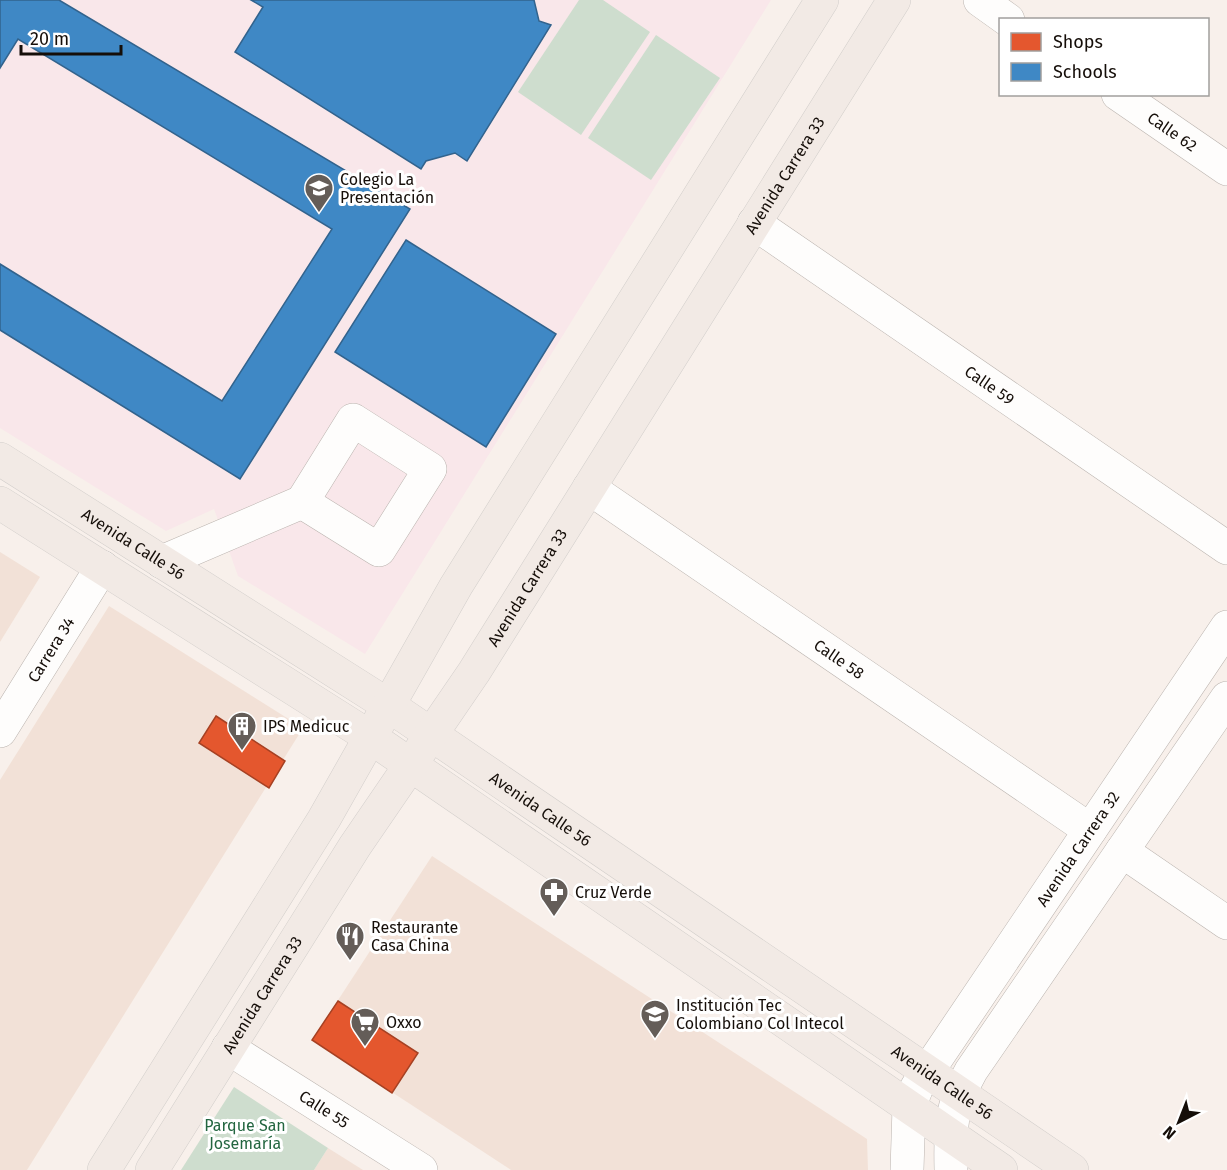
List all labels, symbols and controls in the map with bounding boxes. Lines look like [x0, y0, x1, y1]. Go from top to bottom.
scale bar [21, 18, 122, 56]
legend [999, 18, 1209, 96]
text: 20 m [30, 28, 69, 50]
text: Shops [1053, 31, 1103, 53]
text: Schools [1053, 61, 1117, 83]
street label: Calle 62 [1144, 108, 1201, 156]
street label: Avenida Carrera 33 [741, 113, 829, 238]
place label: Colegio La Presentación [340, 170, 434, 207]
school or university icon: Colegio La Presentación [303, 172, 335, 214]
street label: Calle 59 [961, 362, 1018, 409]
street label: Avenida Calle 56 [78, 504, 188, 584]
street label: Avenida Carrera 33 [484, 525, 571, 650]
street label: Carrera 34 [24, 613, 79, 686]
street label: Calle 58 [810, 635, 868, 683]
building icon: IPS Medicuc [226, 710, 258, 752]
place label: IPS Medicuc [263, 717, 350, 736]
street label: Avenida Calle 56 [486, 768, 595, 850]
street label: Avenida Carrera 32 [1033, 788, 1124, 910]
pharmacy icon: Cruz Verde [538, 876, 570, 918]
place label: Cruz Verde [575, 883, 652, 902]
place label: Restaurante Casa China [371, 918, 458, 955]
restaurant icon: Restaurante Casa China [334, 920, 366, 962]
street label: Avenida Carrera 33 [218, 933, 306, 1057]
place label: Institución Tec Colombiano Col Intecol [676, 996, 844, 1033]
school or university icon: Institución Tec Colombiano Col Intecol [639, 998, 671, 1040]
supermarket icon: Oxxo [349, 1006, 381, 1048]
place label: Oxxo [386, 1013, 422, 1032]
street label: Avenida Calle 56 [888, 1041, 997, 1124]
street label: Calle 55 [296, 1086, 353, 1132]
north arrow [1149, 1092, 1209, 1152]
park label: Parque San Josemaría [204, 1116, 286, 1153]
text: N [1159, 1122, 1180, 1143]

